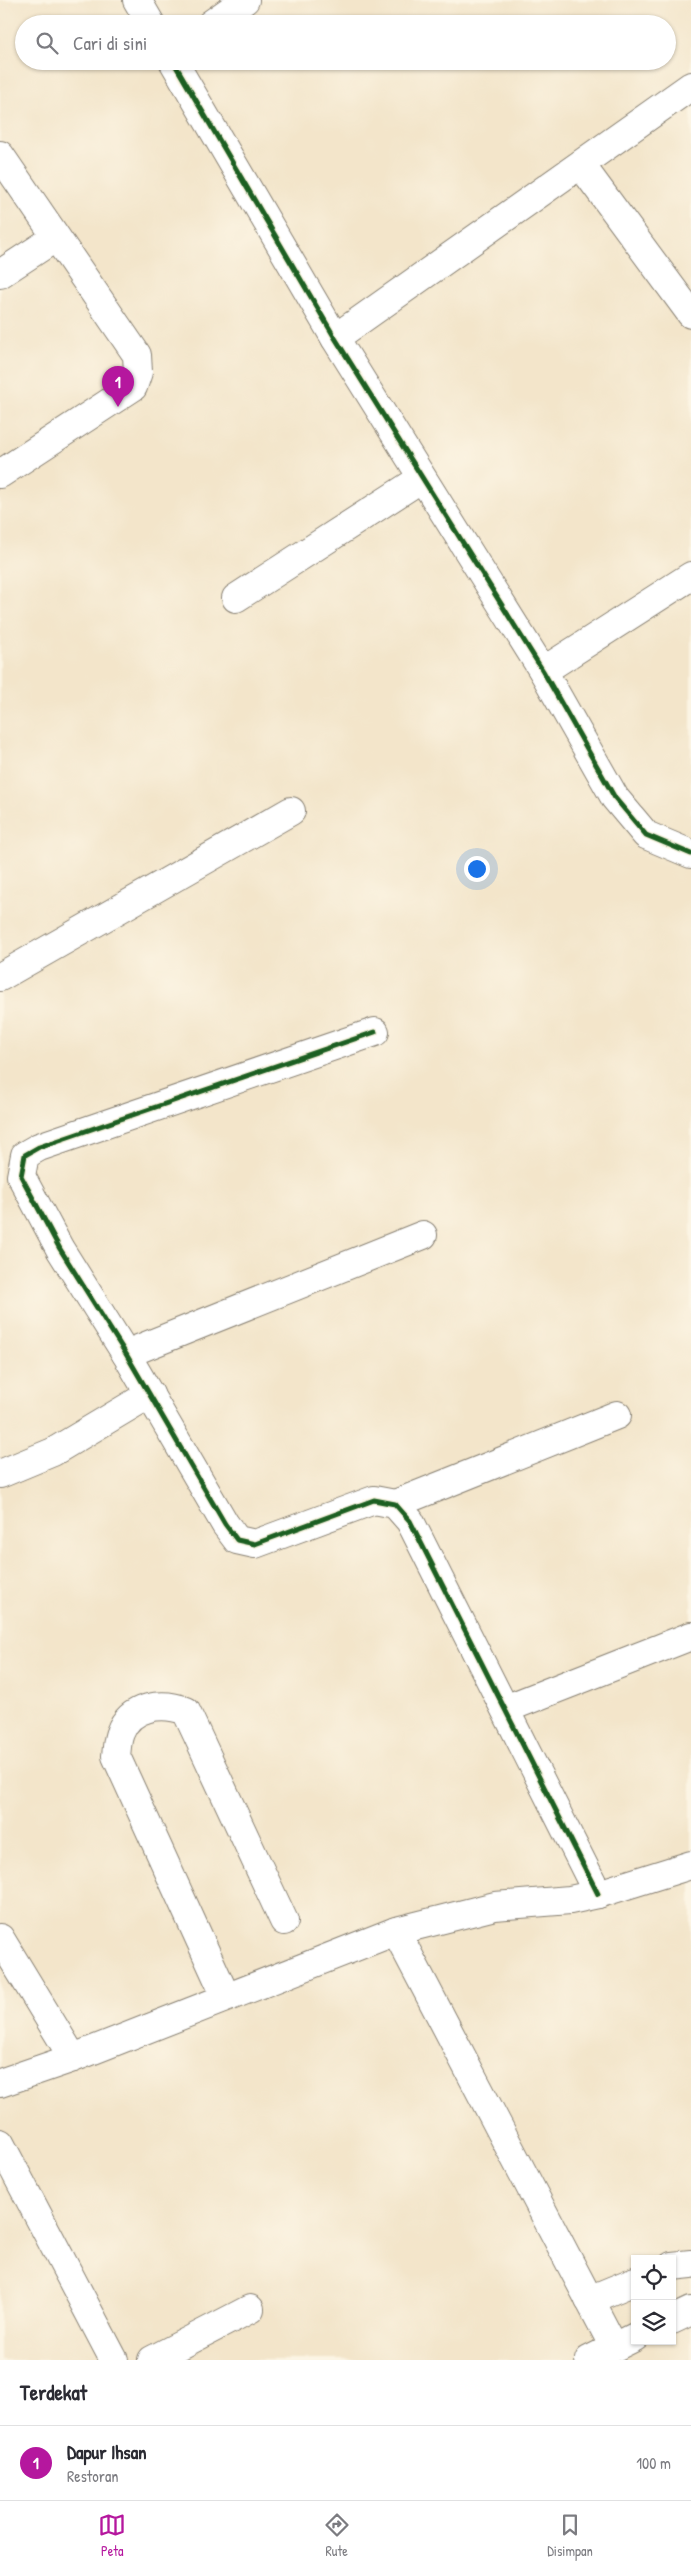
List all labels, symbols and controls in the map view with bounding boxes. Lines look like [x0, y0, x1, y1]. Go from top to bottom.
search box [15, 15, 676, 70]
icon: search [33, 29, 61, 57]
text: Cari di sini [73, 30, 147, 56]
pin: 1 [102, 366, 134, 407]
your location [464, 856, 490, 882]
map controls [631, 2255, 676, 2345]
button: locate [631, 2255, 676, 2300]
button: layers [631, 2300, 676, 2345]
text: Terdekat [20, 2378, 87, 2407]
text: Dapur Ihsan [67, 2439, 147, 2465]
text: 1 [33, 2452, 39, 2474]
text: 100 m [636, 2452, 671, 2474]
text: Restoran [67, 2465, 118, 2487]
tab: Peta [98, 2511, 126, 2560]
tab: Rute [323, 2511, 351, 2560]
tab: Disimpan [547, 2511, 593, 2560]

